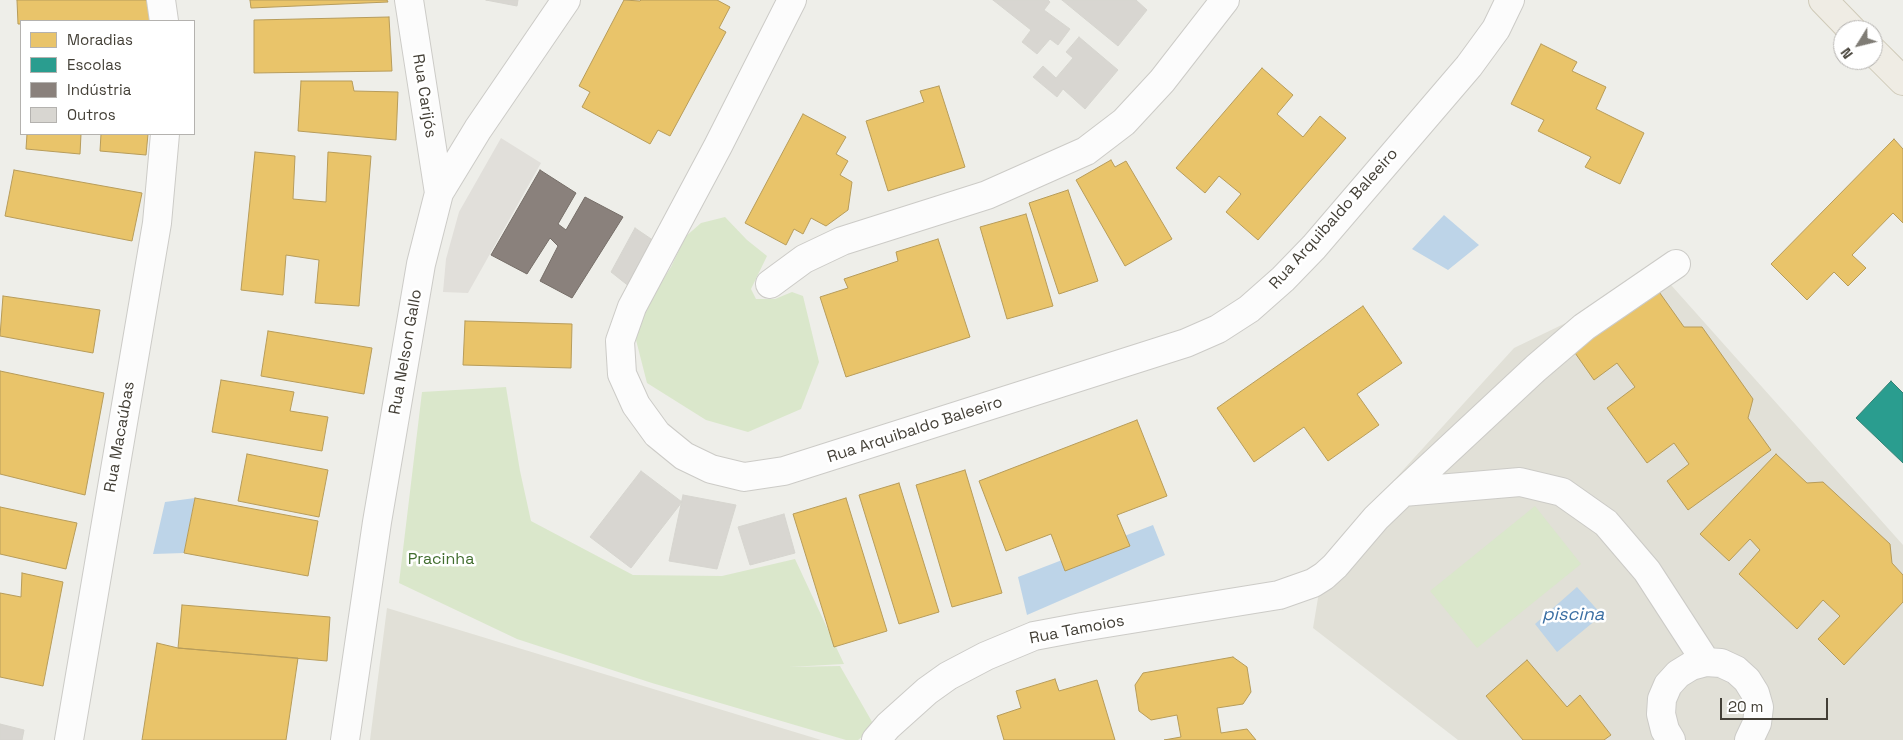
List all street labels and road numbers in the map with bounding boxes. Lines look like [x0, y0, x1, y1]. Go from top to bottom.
street label: Rua Carijós [408, 53, 440, 139]
street label: Rua Arquibaldo Baleeiro [1266, 145, 1402, 293]
street label: Rua Nelson Gallo [386, 288, 426, 416]
street label: Rua Macaúbas [101, 380, 139, 494]
street label: Rua Arquibaldo Baleeiro [825, 393, 1005, 467]
street label: Rua Tamoios [1028, 611, 1126, 649]

